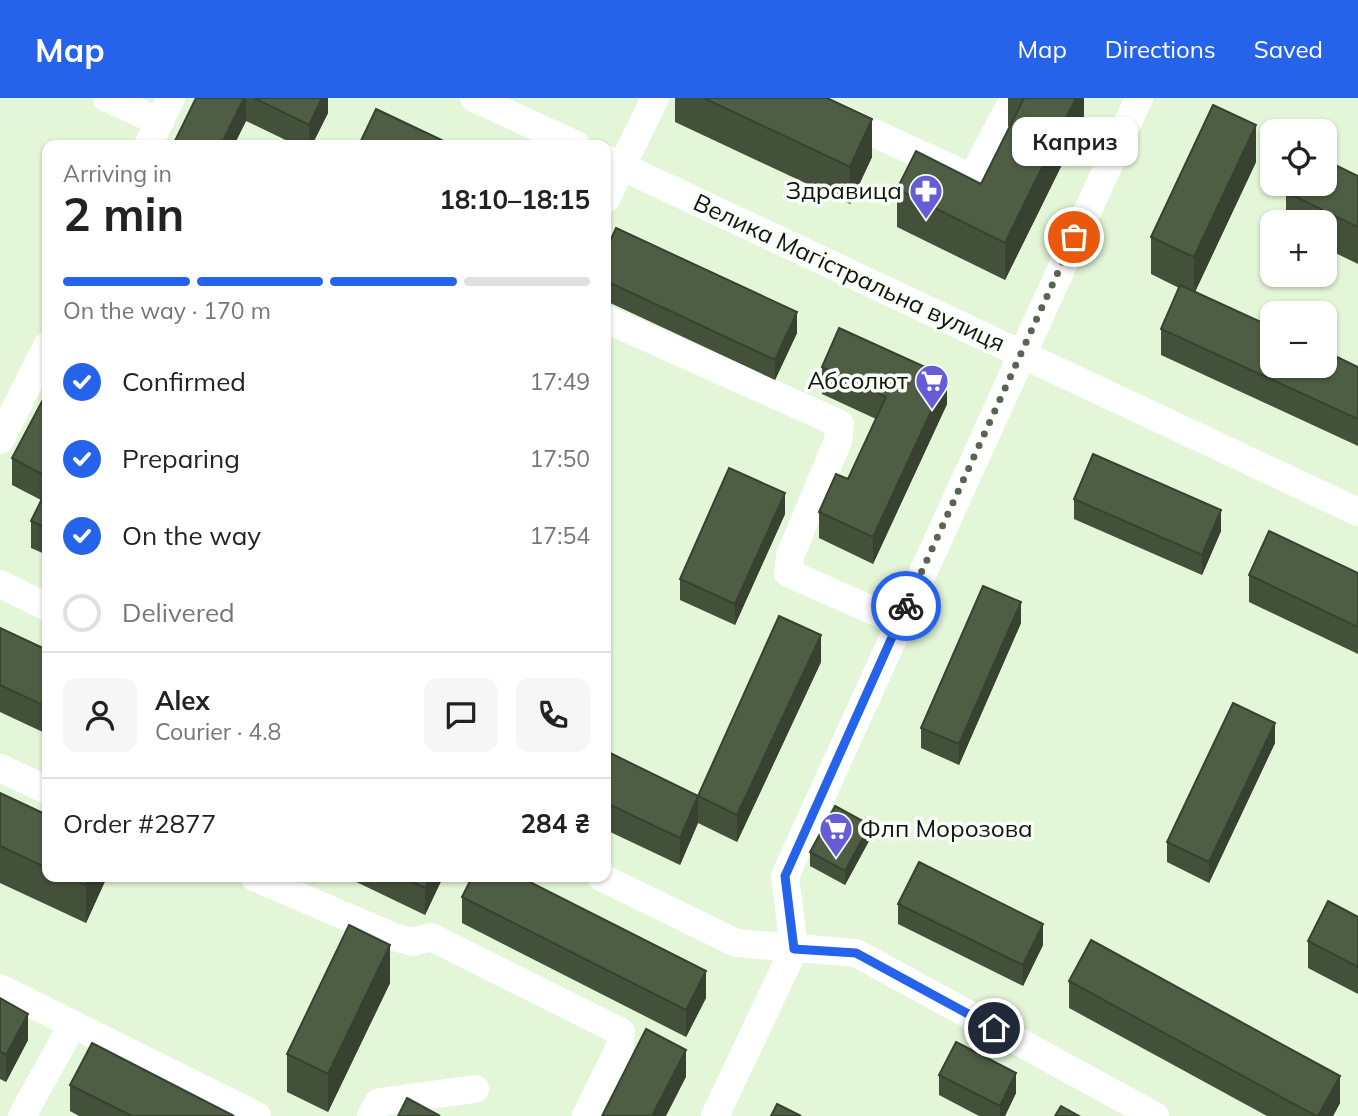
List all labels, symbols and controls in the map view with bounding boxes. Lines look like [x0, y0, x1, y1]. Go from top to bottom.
text: Map [35, 29, 105, 70]
text: Map [1017, 34, 1067, 64]
text: Directions [1105, 34, 1216, 64]
text: Saved [1254, 34, 1323, 64]
callout: Каприз [1011, 118, 1137, 167]
map controls [1260, 119, 1337, 378]
button: locate [1260, 119, 1337, 196]
text: Каприз [1032, 127, 1118, 156]
text: Arriving in [63, 159, 172, 188]
pharmacy icon: Здравица [907, 172, 945, 221]
place label: Здравица [785, 175, 902, 205]
text: 18:10–18:15 [439, 183, 590, 216]
text: 2 min [63, 185, 184, 243]
street label: Велика Магістральна вулиця [689, 187, 1010, 358]
pin [1044, 207, 1104, 267]
button: + [1260, 210, 1337, 287]
icon: bag [1055, 218, 1093, 256]
text: On the way · 170 m [63, 296, 271, 325]
button: − [1260, 301, 1337, 378]
supermarket icon: Абсолют [913, 362, 951, 411]
icon: check [63, 363, 101, 401]
text: Confirmed [122, 365, 246, 398]
place label: Абсолют [807, 365, 908, 395]
text: 17:49 [530, 367, 590, 396]
icon: check [63, 440, 101, 478]
text: Preparing [122, 442, 240, 475]
text: 17:50 [530, 444, 590, 473]
icon: check [63, 517, 101, 555]
text: On the way [122, 519, 261, 552]
text: 17:54 [530, 521, 590, 550]
courier [871, 571, 941, 641]
icon: bike [887, 587, 925, 625]
text: Delivered [122, 596, 235, 629]
button: person [63, 678, 137, 752]
button: chat [424, 678, 498, 752]
button: phone [516, 678, 590, 752]
text: Alex [155, 684, 210, 717]
text: Courier · 4.8 [155, 717, 281, 746]
text: Order #2877 [63, 807, 216, 840]
text: 284 ₴ [520, 807, 590, 840]
supermarket icon: Флп Морозова [817, 810, 855, 859]
place label: Флп Морозова [860, 813, 1033, 843]
pin [964, 998, 1024, 1058]
icon: home [975, 1009, 1013, 1047]

